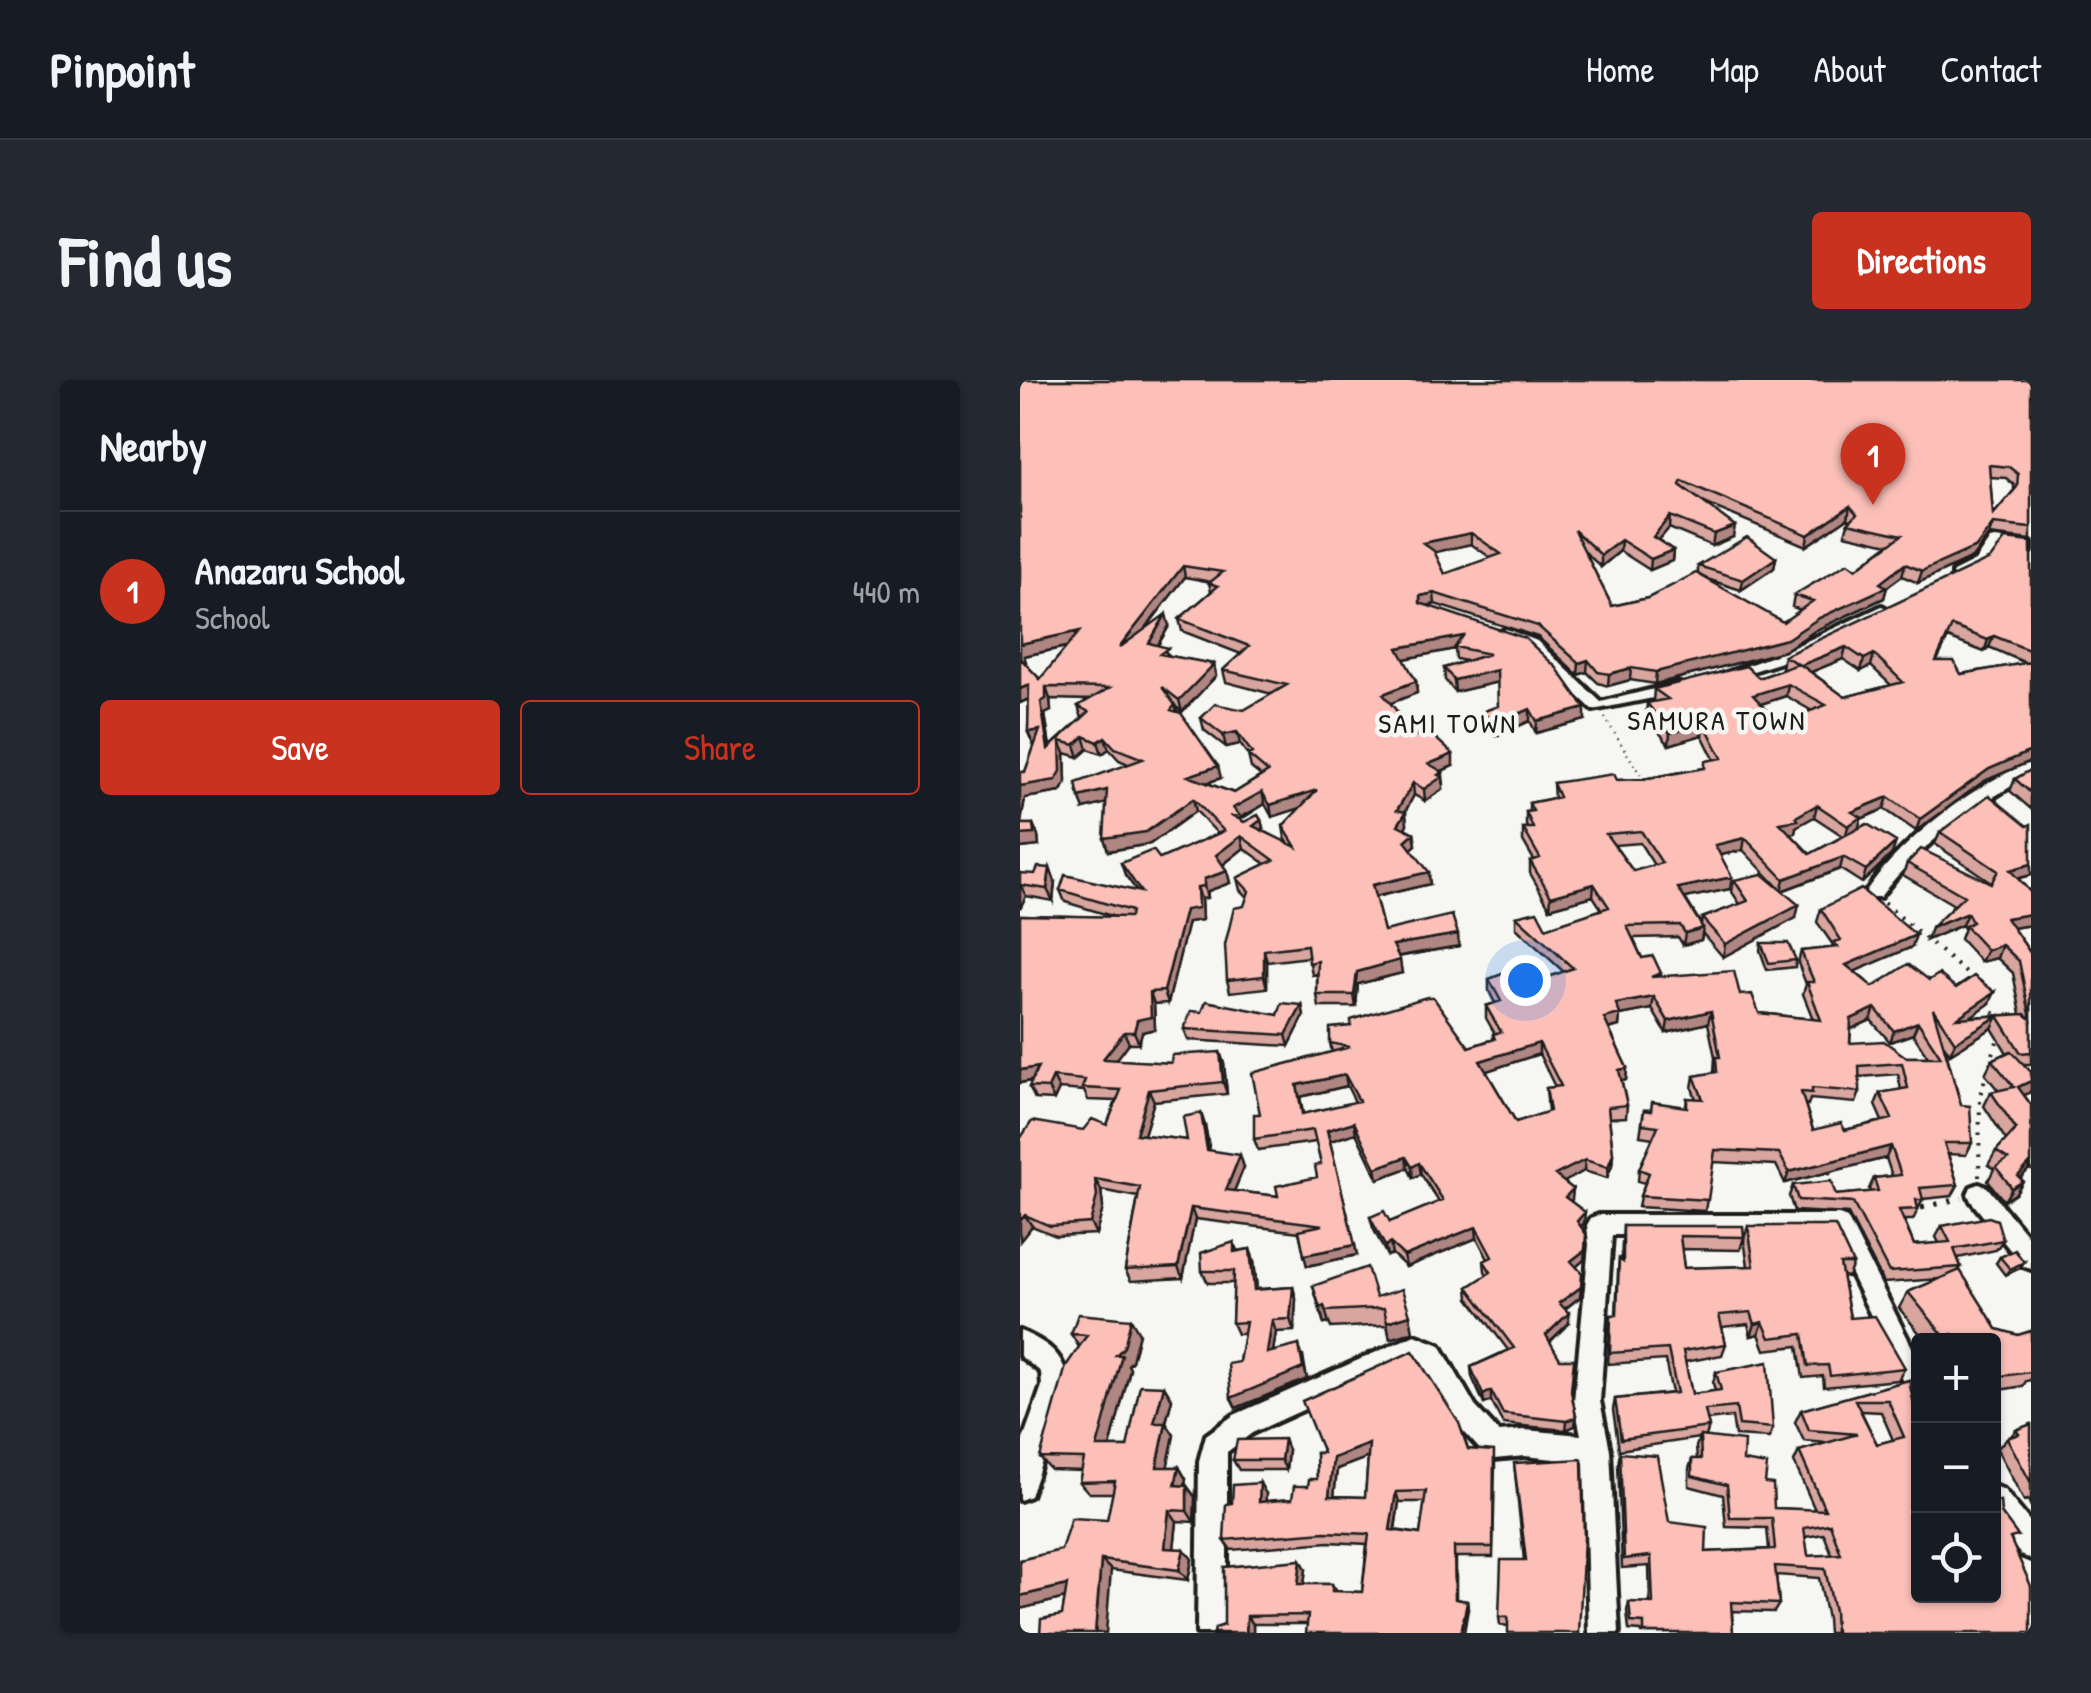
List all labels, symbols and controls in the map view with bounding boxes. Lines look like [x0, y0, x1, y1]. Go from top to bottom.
text: Pinpoint [50, 37, 194, 102]
text: Home [1586, 46, 1654, 93]
text: Map [1709, 46, 1759, 93]
text: About [1814, 46, 1886, 93]
text: Contact [1941, 46, 2041, 93]
button: Directions [1812, 212, 2031, 309]
text: Find us [60, 213, 232, 308]
text: Nearby [100, 417, 207, 474]
pin: 1 [1840, 422, 1906, 505]
text: Anazaru School [195, 544, 404, 596]
text: 1 [127, 570, 138, 613]
text: 440 m [853, 570, 920, 613]
text: School [195, 596, 270, 639]
button: Save [100, 700, 500, 795]
button: Share [520, 700, 920, 795]
district label: SAMURA TOWN [1627, 701, 1807, 739]
district label: SAMI TOWN [1378, 704, 1518, 742]
your location [1500, 955, 1551, 1006]
map controls [1911, 1333, 2001, 1603]
button: + [1911, 1333, 2001, 1423]
button: − [1911, 1423, 2001, 1513]
button: locate [1911, 1513, 2001, 1603]

